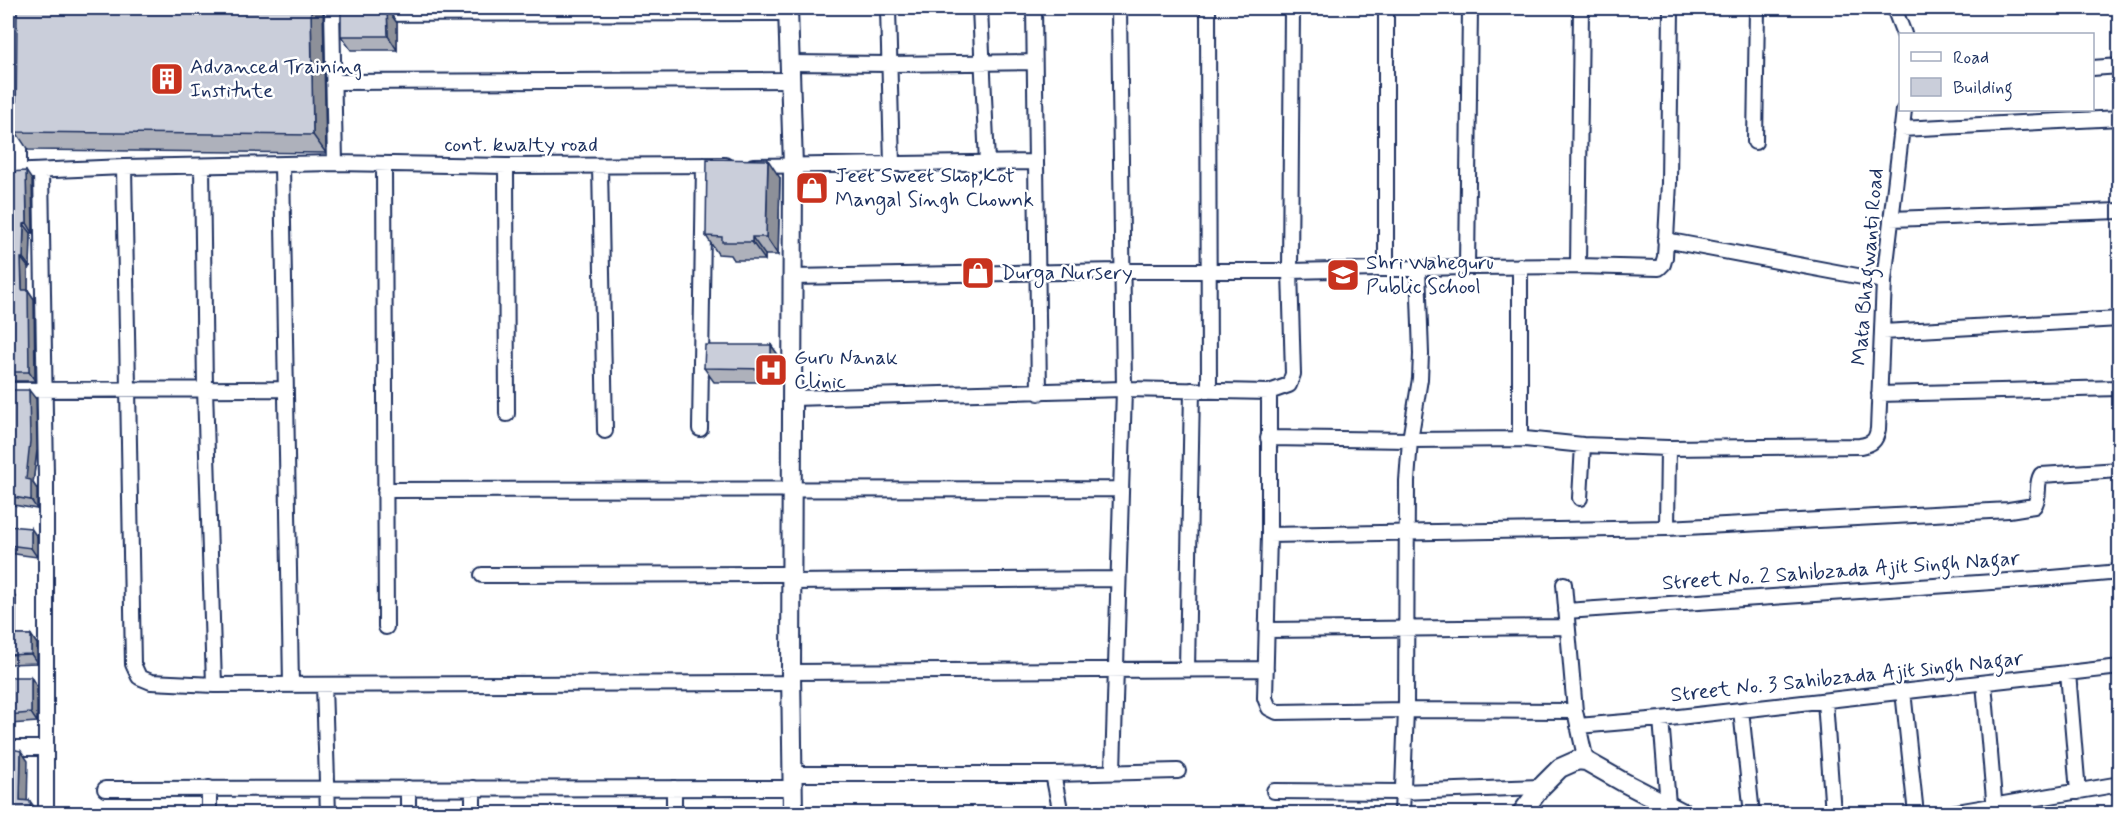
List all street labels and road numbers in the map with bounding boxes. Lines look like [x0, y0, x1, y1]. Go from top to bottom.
street label: cont. kwalty road [444, 131, 598, 159]
street label: Mata Bhagwanti Road [1845, 167, 1893, 367]
street label: Street No. 2 Sahibzada Ajit Singh Nagar [1661, 545, 2021, 599]
street label: Street No. 3 Sahibzada Ajit singh Nagar [1669, 645, 2025, 711]

